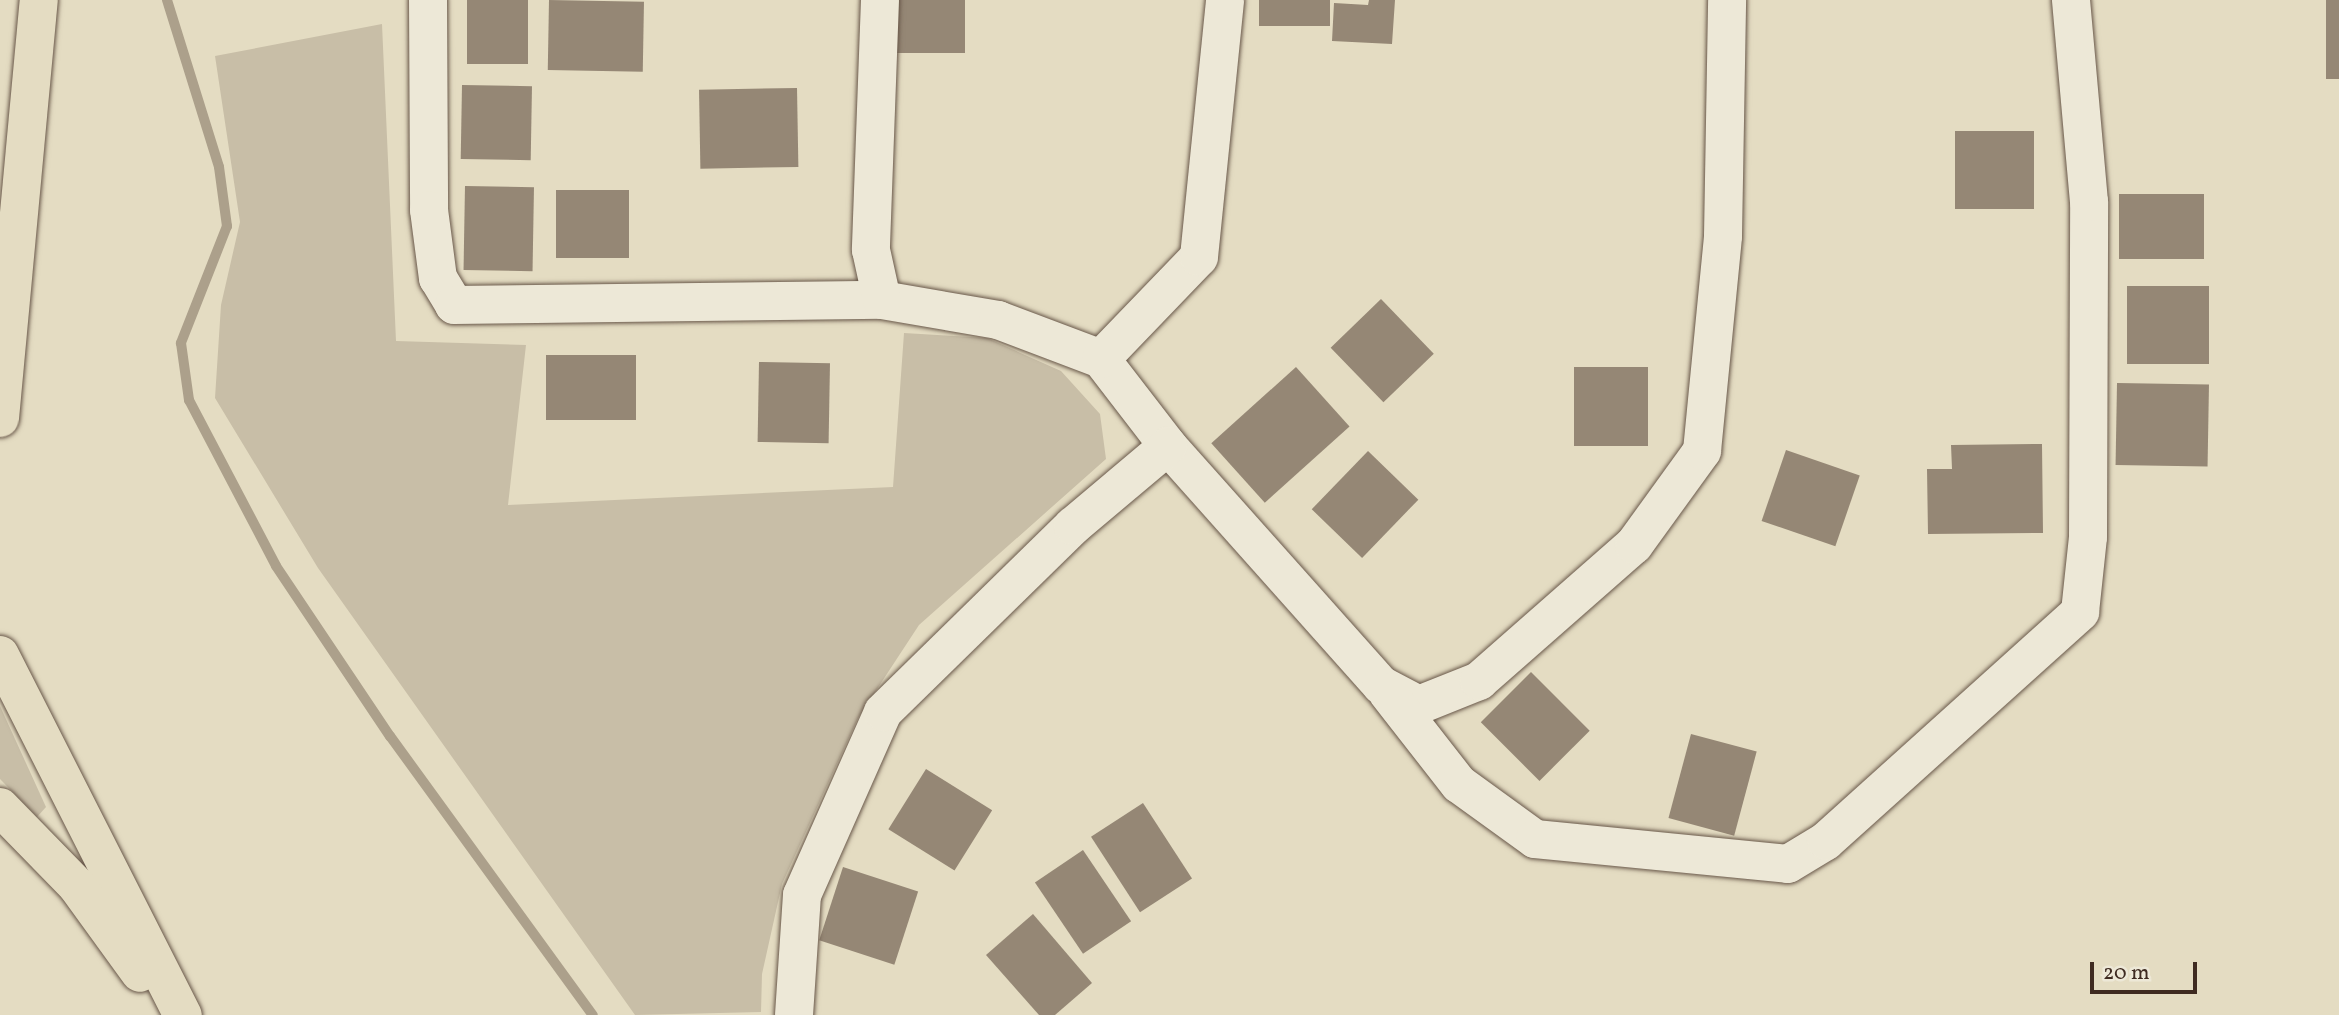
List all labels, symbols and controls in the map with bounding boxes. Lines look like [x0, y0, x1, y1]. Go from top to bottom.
scale bar [2094, 948, 2201, 992]
text: 20 m [2103, 959, 2149, 988]

